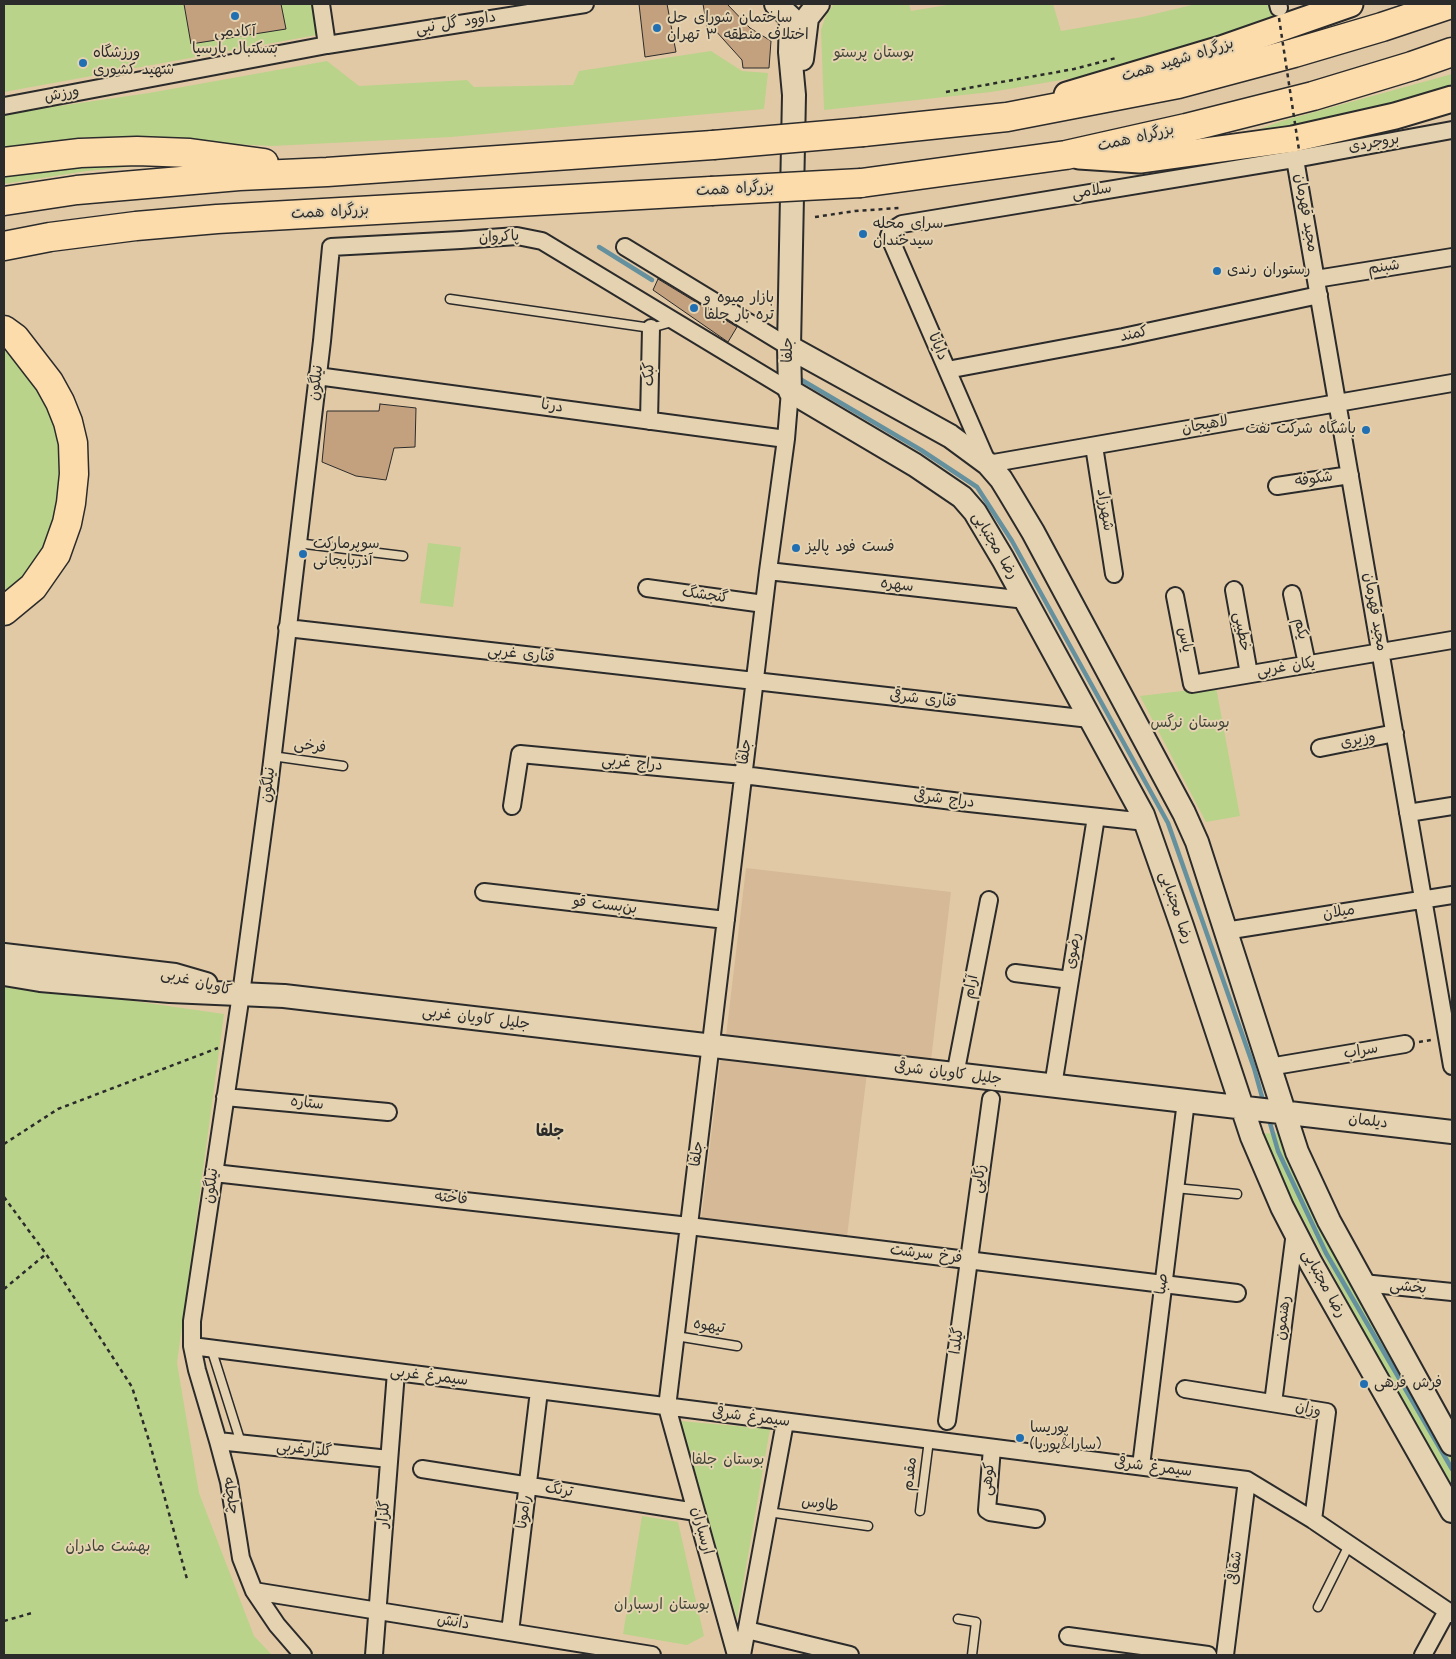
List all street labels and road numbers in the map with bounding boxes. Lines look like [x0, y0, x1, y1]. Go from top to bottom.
street label: داوود گل نبی [415, 9, 497, 39]
street label: بزرگراه شهید همت [1120, 35, 1236, 87]
street label: ورزش [43, 83, 81, 107]
street label: بزرگراه همت [1096, 121, 1176, 157]
street label: بروجردی [1347, 131, 1401, 157]
street label: مجید قهرمان [1289, 172, 1321, 254]
street label: بزرگراه همت [696, 179, 774, 201]
street label: سلامی [1071, 180, 1113, 204]
street label: بزرگراه همت [291, 202, 369, 224]
street label: پاکروان [478, 228, 520, 248]
street label: شبنم [1367, 257, 1401, 279]
street label: کمند [1118, 323, 1150, 347]
street label: دایانا [923, 331, 951, 363]
street label: جلفا [780, 337, 798, 363]
street label: کبک [641, 362, 659, 386]
street label: نیلگون [306, 364, 328, 402]
street label: درنا [540, 397, 564, 417]
street label: لاهیجان [1180, 413, 1230, 439]
street label: شکوفه [1294, 468, 1334, 492]
street label: شهرزاد [1092, 488, 1116, 532]
street label: رضا مجتبایی [967, 509, 1021, 583]
street label: مجید قهرمان [1358, 571, 1390, 653]
street label: سهره [879, 575, 915, 597]
street label: گنجشگ [681, 584, 729, 608]
street label: خطیبی [1229, 611, 1253, 653]
street label: یکم [1289, 617, 1311, 641]
street label: یاس [1173, 626, 1195, 654]
street label: قناری غربی [487, 643, 555, 667]
street label: یکان غربی [1255, 655, 1317, 681]
street label: قناری شرقی [889, 688, 957, 712]
street label: وزیری [1339, 729, 1377, 753]
street label: فرخی [293, 736, 327, 758]
street label: جلفا [736, 738, 756, 766]
street label: دراج غربی [601, 752, 663, 776]
street label: نیلگون [258, 766, 280, 804]
street label: دراج شرقی [912, 787, 976, 813]
street label: رضا مجتبایی [1154, 870, 1196, 946]
street label: بن‌بست قو [572, 893, 638, 919]
street label: میلان [1322, 902, 1356, 924]
street label: رضوی [1062, 931, 1086, 971]
street label: کاویان غربی [159, 966, 233, 1000]
street label: آرام [961, 974, 983, 1000]
street label: جلیل کاویان غربی [421, 1003, 531, 1035]
street label: سراب [1342, 1040, 1380, 1064]
street label: جلیل کاویان شرقی [893, 1058, 1003, 1090]
street label: ستاره [289, 1093, 325, 1115]
street label: دیلمان [1347, 1111, 1389, 1133]
street label: جلفا [688, 1140, 708, 1168]
street label: زکایی [969, 1163, 991, 1195]
street label: نیلگون [201, 1167, 223, 1205]
street label: فاخته [434, 1188, 468, 1210]
street label: فرخ سرشت [889, 1242, 963, 1268]
street label: رضا مجتبایی [1297, 1247, 1349, 1321]
street label: صبا [1153, 1272, 1173, 1296]
street label: بخشی [1389, 1277, 1427, 1299]
street label: رهنمون [1272, 1295, 1296, 1341]
street label: تیهوه [692, 1316, 726, 1338]
street label: گیلدا [947, 1326, 969, 1356]
street label: سیمرغ غربی [389, 1363, 469, 1391]
street label: وزان [1293, 1398, 1323, 1422]
street label: سیمرغ شرقی [711, 1404, 791, 1432]
street label: گلزارغربی [275, 1438, 333, 1462]
street label: سیمرغ شرقی [1113, 1454, 1193, 1482]
street label: مقدم [900, 1456, 922, 1492]
street label: کوهی [978, 1462, 1000, 1496]
street label: چلچله [218, 1476, 242, 1516]
street label: ترنگ [544, 1480, 574, 1502]
street label: طاوس [800, 1493, 840, 1517]
street label: رامونا [514, 1494, 536, 1530]
street label: گلزار [375, 1500, 395, 1528]
street label: ارسباران [686, 1505, 716, 1557]
street label: شقاقی [1225, 1550, 1247, 1586]
street label: دانش [436, 1612, 470, 1634]

